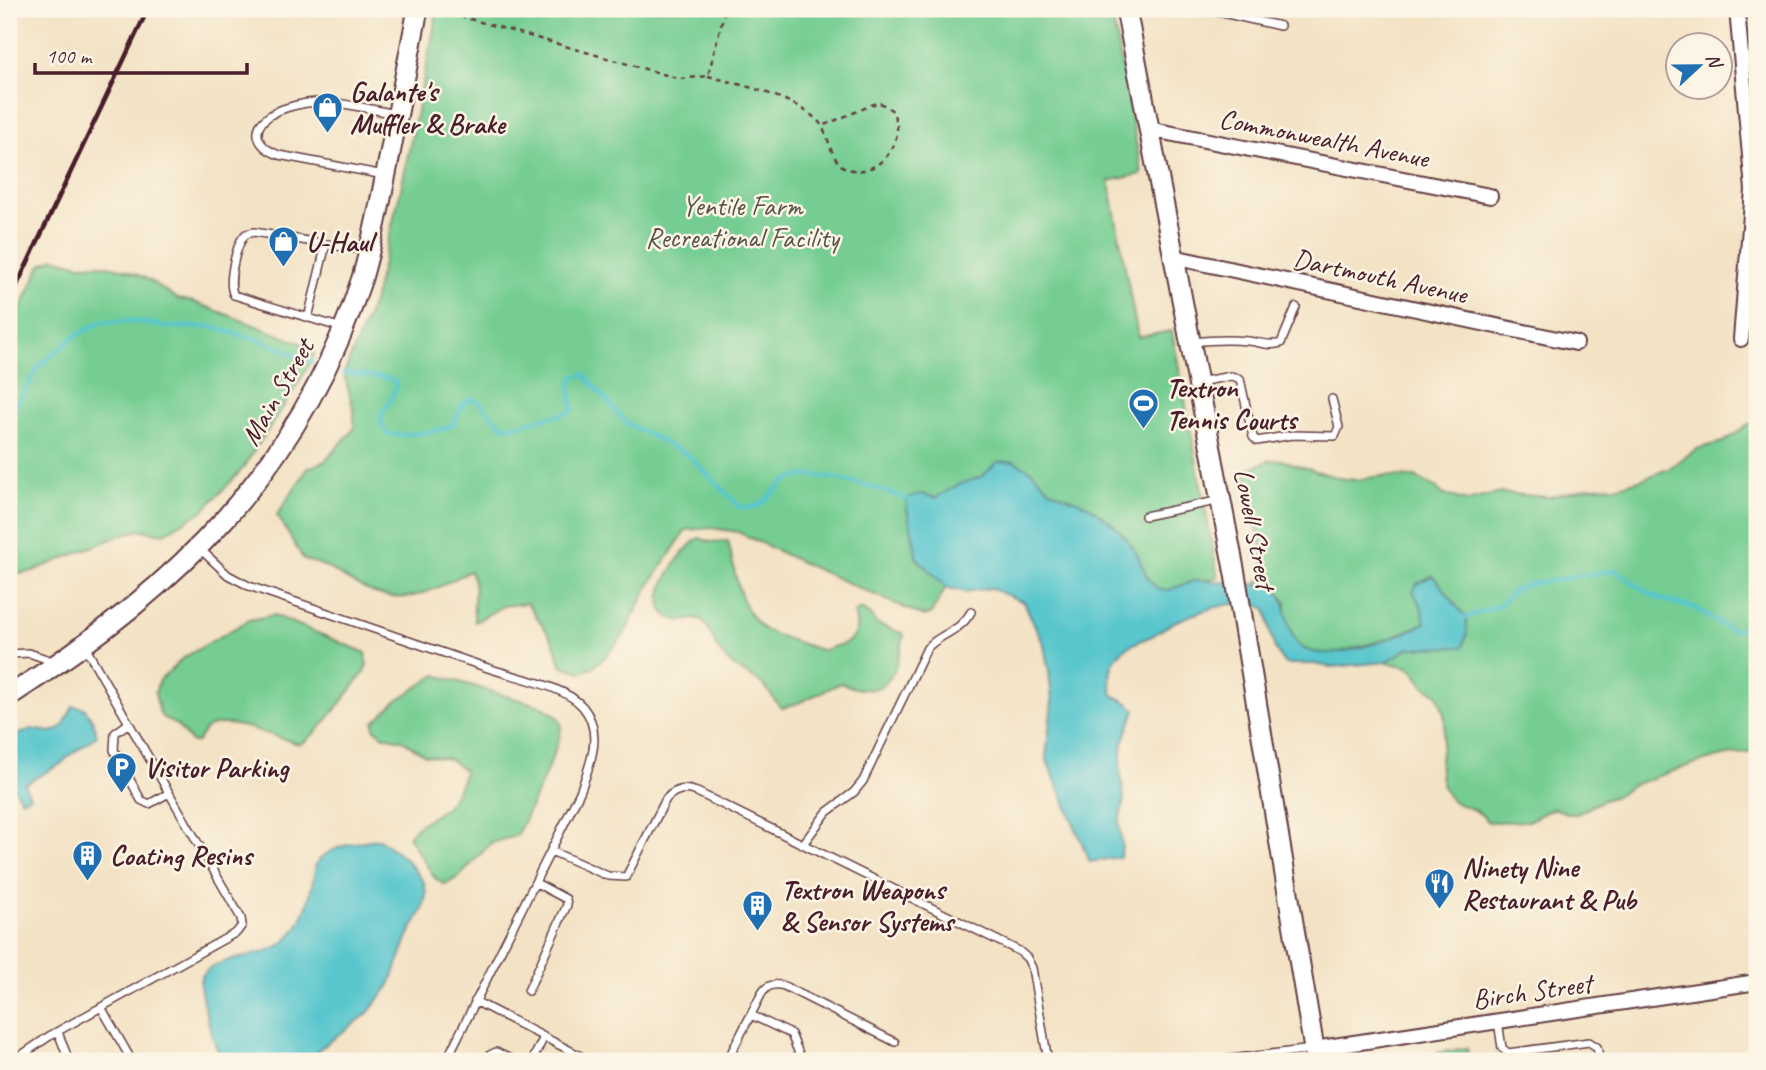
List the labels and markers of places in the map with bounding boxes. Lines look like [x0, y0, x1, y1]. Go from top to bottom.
place label: Galante's Muffler & Brake [350, 74, 508, 141]
shop icon: Galante's Muffler & Brake [310, 90, 344, 134]
shop icon: U-Haul [266, 224, 300, 268]
place label: U-Haul [306, 224, 379, 259]
place label: Textron Tennis Courts [1166, 370, 1300, 437]
sports icon: Textron Tennis Courts [1126, 386, 1160, 430]
parking icon: Visitor Parking [104, 750, 138, 794]
place label: Visitor Parking [144, 750, 290, 785]
building icon: Coating Resins [70, 838, 104, 882]
place label: Coating Resins [110, 838, 255, 873]
place label: Ninety Nine Restaurant & Pub [1462, 850, 1639, 917]
restaurant icon: Ninety Nine Restaurant & Pub [1422, 866, 1456, 910]
place label: Textron Weapons & Sensor Systems [781, 872, 956, 939]
building icon: Textron Weapons & Sensor Systems [741, 888, 775, 932]

